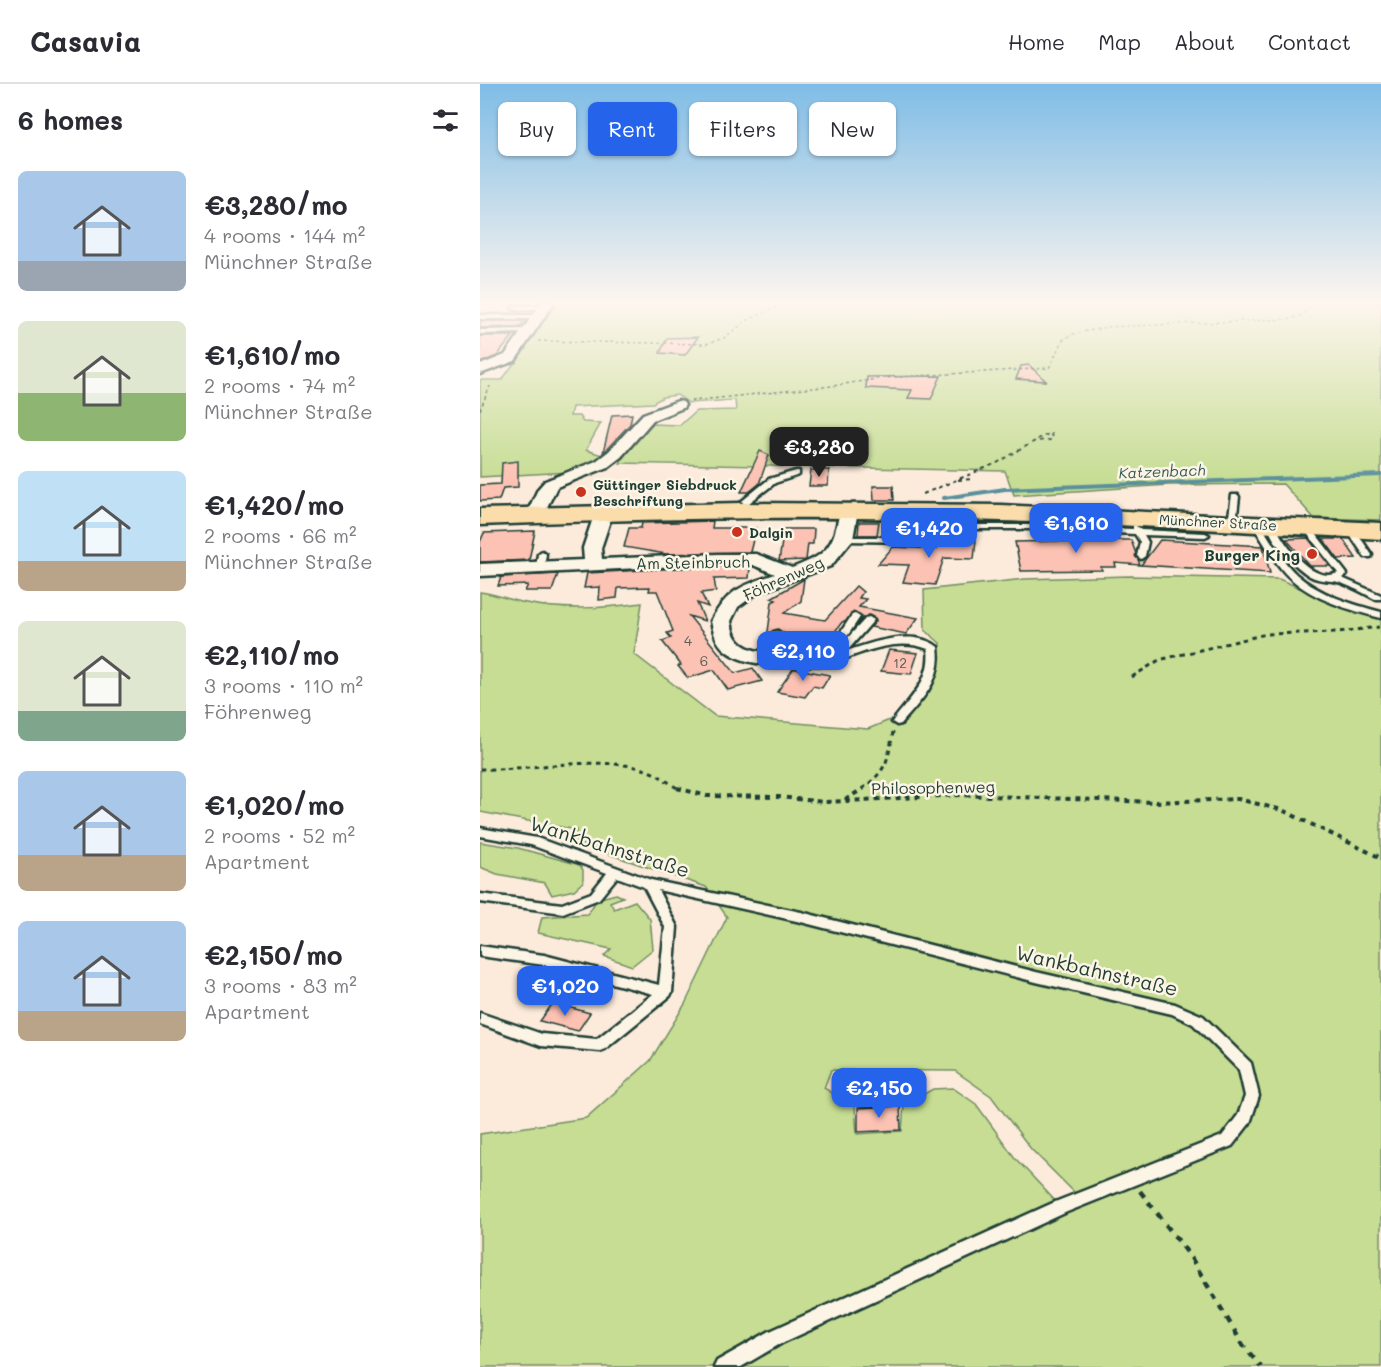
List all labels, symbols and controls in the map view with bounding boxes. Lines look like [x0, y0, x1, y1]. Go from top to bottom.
text: Casavia [30, 23, 141, 59]
text: Home [1008, 28, 1065, 55]
text: Map [1098, 28, 1141, 55]
text: About [1174, 28, 1235, 55]
text: Contact [1268, 28, 1351, 55]
chip: Buy [498, 102, 576, 156]
chip: Rent [588, 102, 677, 156]
chip: Filters [689, 102, 797, 156]
chip: New [809, 102, 896, 156]
text: 6 homes [18, 103, 123, 137]
icon: filters [429, 104, 462, 137]
text: €3,280/mo [204, 188, 348, 222]
icon: home [66, 195, 138, 267]
text: 4 rooms · 144 m² [204, 222, 365, 248]
text: Münchner Straße [204, 248, 373, 274]
text: €1,610/mo [204, 338, 340, 372]
icon: home [66, 345, 138, 417]
text: 2 rooms · 74 m² [204, 372, 355, 398]
text: Münchner Straße [204, 398, 373, 424]
pin: €3,280 [770, 427, 868, 478]
text: €3,280 [784, 433, 854, 459]
water label: Katzenbach [1118, 459, 1206, 483]
place label: Güttinger Siebdruck Beschriftung [593, 475, 737, 510]
marker: Güttinger Siebdruck Beschriftung [574, 485, 588, 499]
text: €1,420/mo [204, 488, 344, 522]
icon: home [66, 495, 138, 567]
pin: €1,610 [1027, 503, 1125, 554]
pin: €1,420 [880, 508, 978, 559]
text: €1,610 [1043, 509, 1109, 535]
street label: Münchner Straße [1159, 509, 1277, 535]
text: €1,420 [895, 514, 963, 540]
text: 2 rooms · 66 m² [204, 522, 357, 548]
place label: Dalgin [749, 523, 793, 542]
marker: Dalgin [730, 525, 744, 539]
place label: Burger King [1204, 544, 1300, 565]
marker: Burger King [1305, 547, 1319, 561]
text: Münchner Straße [204, 548, 373, 574]
street label: Am Steinbruch [636, 551, 750, 573]
street label: Föhrenweg [740, 551, 826, 605]
house number: 4 [684, 631, 693, 650]
pin: €2,110 [754, 631, 852, 682]
text: €2,110 [771, 637, 835, 663]
text: €2,110/mo [204, 638, 339, 672]
icon: home [66, 645, 138, 717]
house number: 6 [700, 651, 708, 670]
house number: 12 [893, 653, 907, 672]
text: 3 rooms · 110 m² [204, 672, 363, 698]
text: Föhrenweg [204, 698, 311, 724]
street label: Philosophenweg [871, 775, 995, 799]
text: €1,020/mo [204, 788, 344, 822]
icon: home [66, 795, 138, 867]
street label: Wankbahnstraße [527, 809, 693, 883]
text: 2 rooms · 52 m² [204, 822, 355, 848]
text: Apartment [204, 848, 310, 874]
text: €2,150/mo [204, 938, 343, 972]
street label: Wankbahnstraße [1014, 939, 1180, 1001]
icon: home [66, 945, 138, 1017]
pin: €1,020 [516, 966, 614, 1017]
text: 3 rooms · 83 m² [204, 972, 357, 998]
text: €1,020 [531, 972, 599, 998]
text: Apartment [204, 998, 310, 1024]
pin: €2,150 [830, 1068, 928, 1119]
text: €2,150 [846, 1074, 912, 1100]

